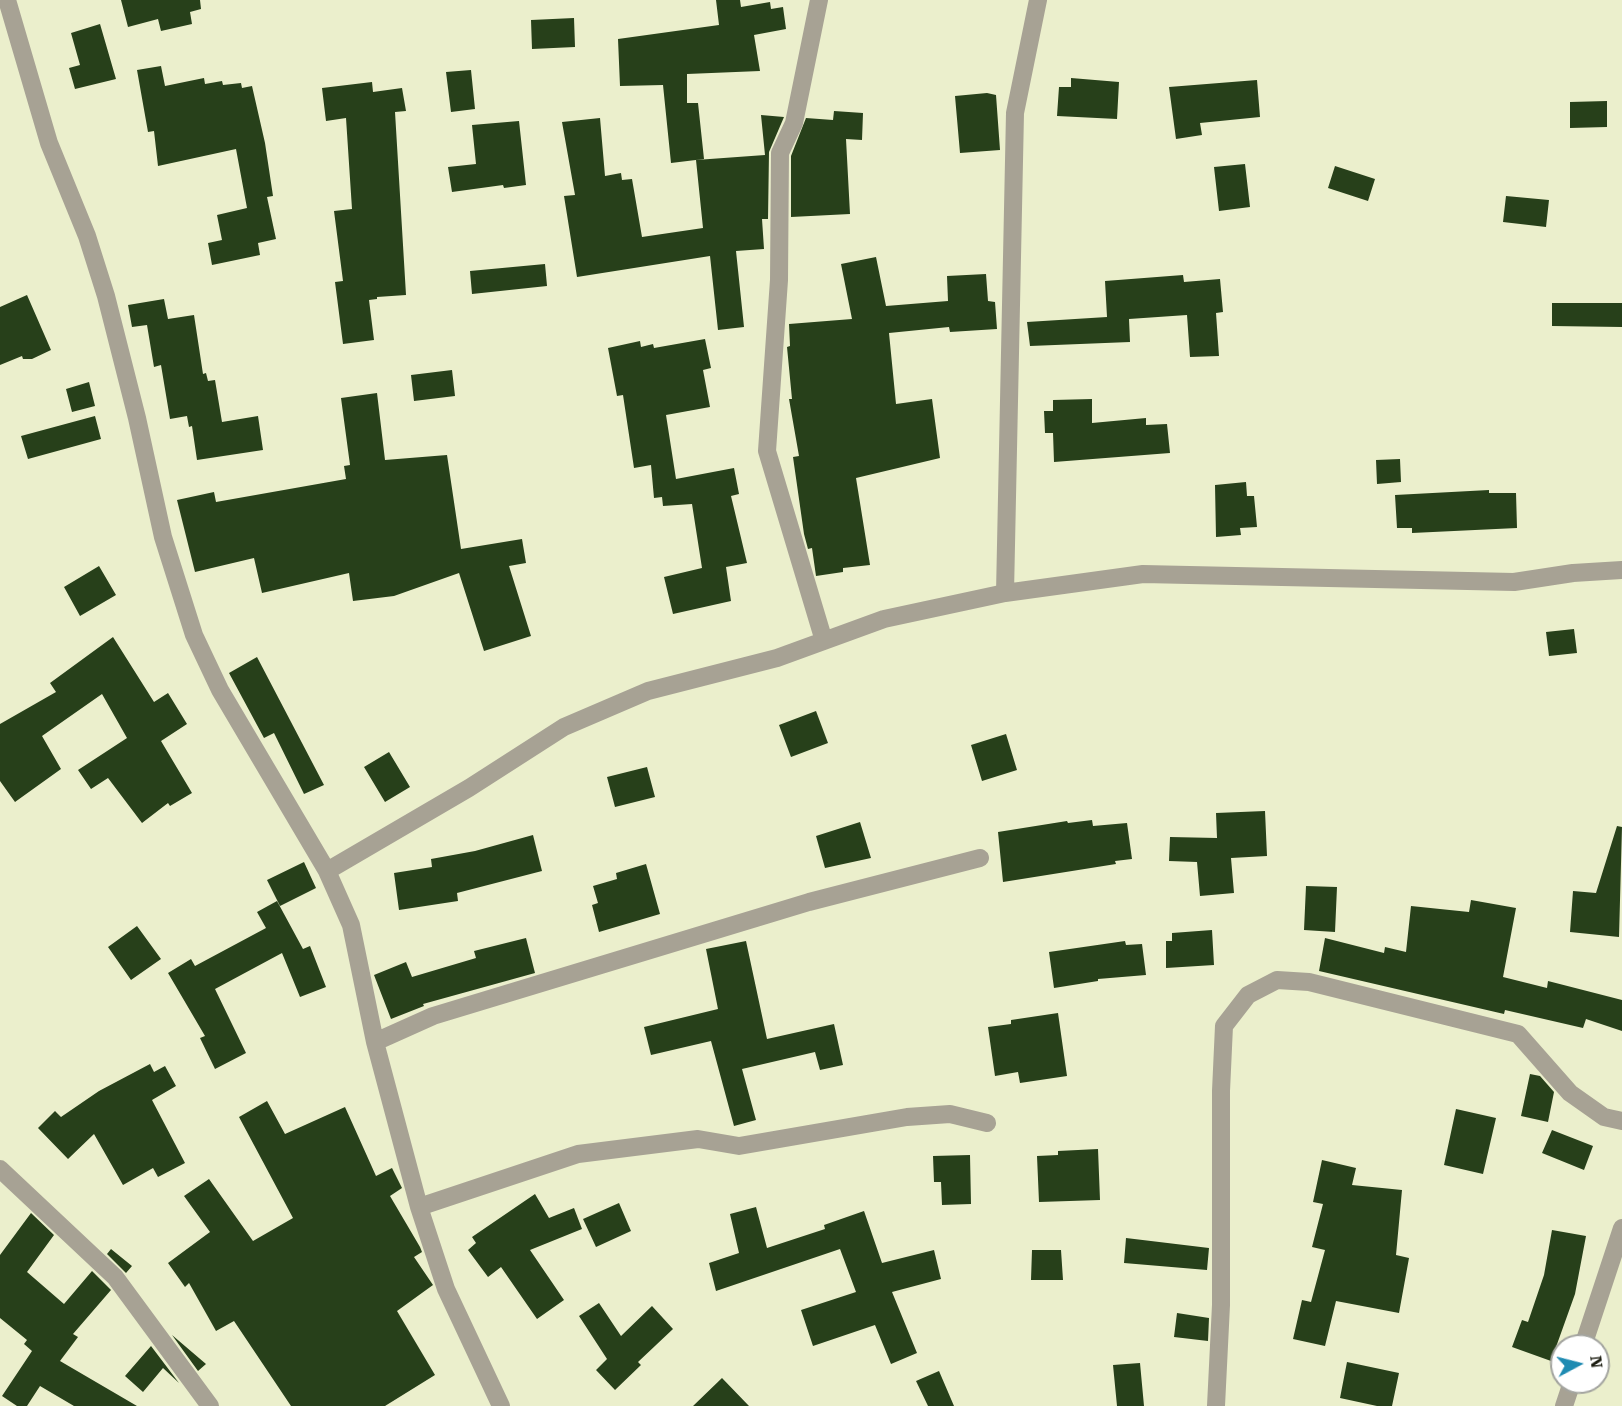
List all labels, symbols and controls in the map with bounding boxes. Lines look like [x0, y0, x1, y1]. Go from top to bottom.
north arrow [1550, 1334, 1610, 1394]
text: N [1586, 1355, 1607, 1369]

